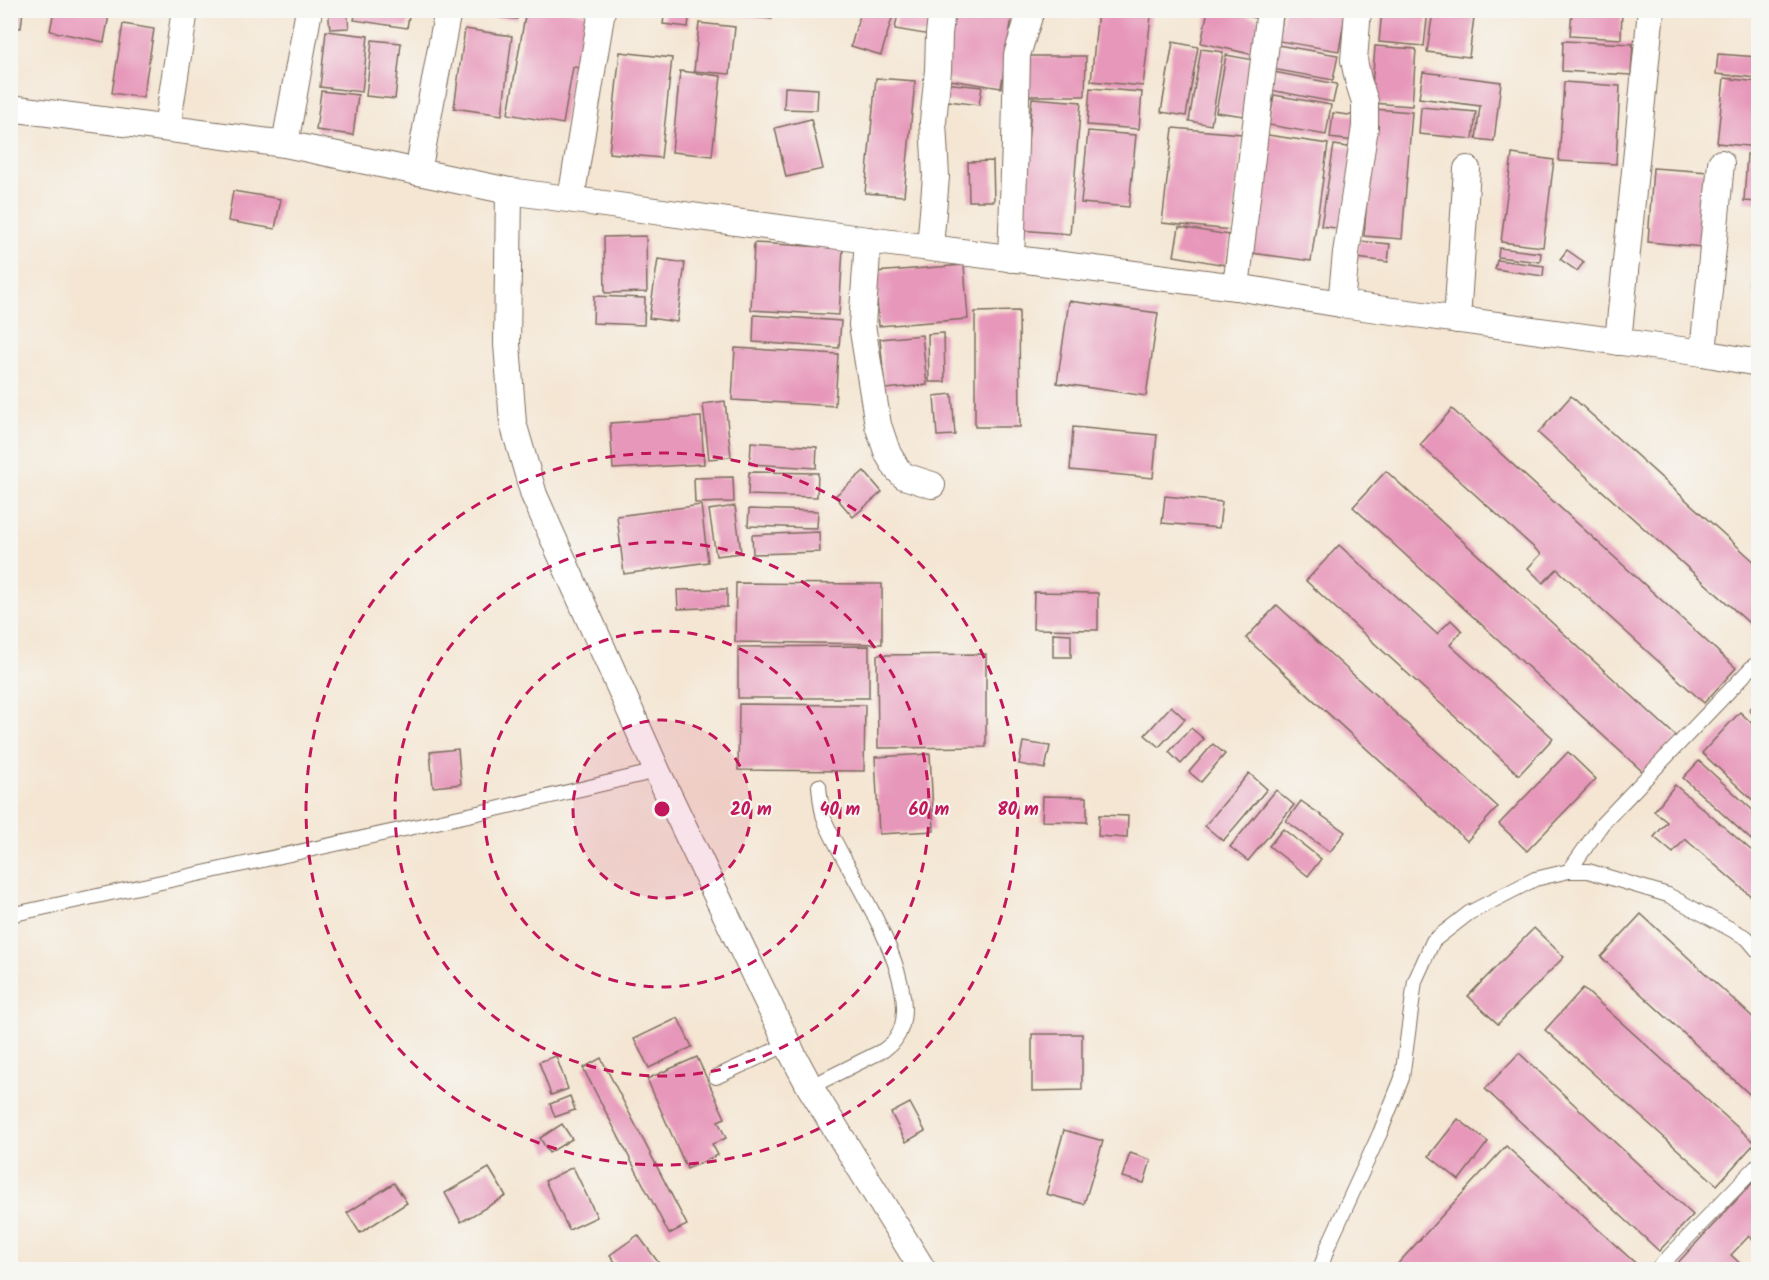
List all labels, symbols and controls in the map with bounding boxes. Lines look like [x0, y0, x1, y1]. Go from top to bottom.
text: 20 m [730, 796, 772, 825]
text: 40 m [820, 796, 861, 825]
text: 60 m [909, 796, 950, 825]
text: 80 m [997, 796, 1039, 825]
centre of rings [652, 799, 672, 819]

